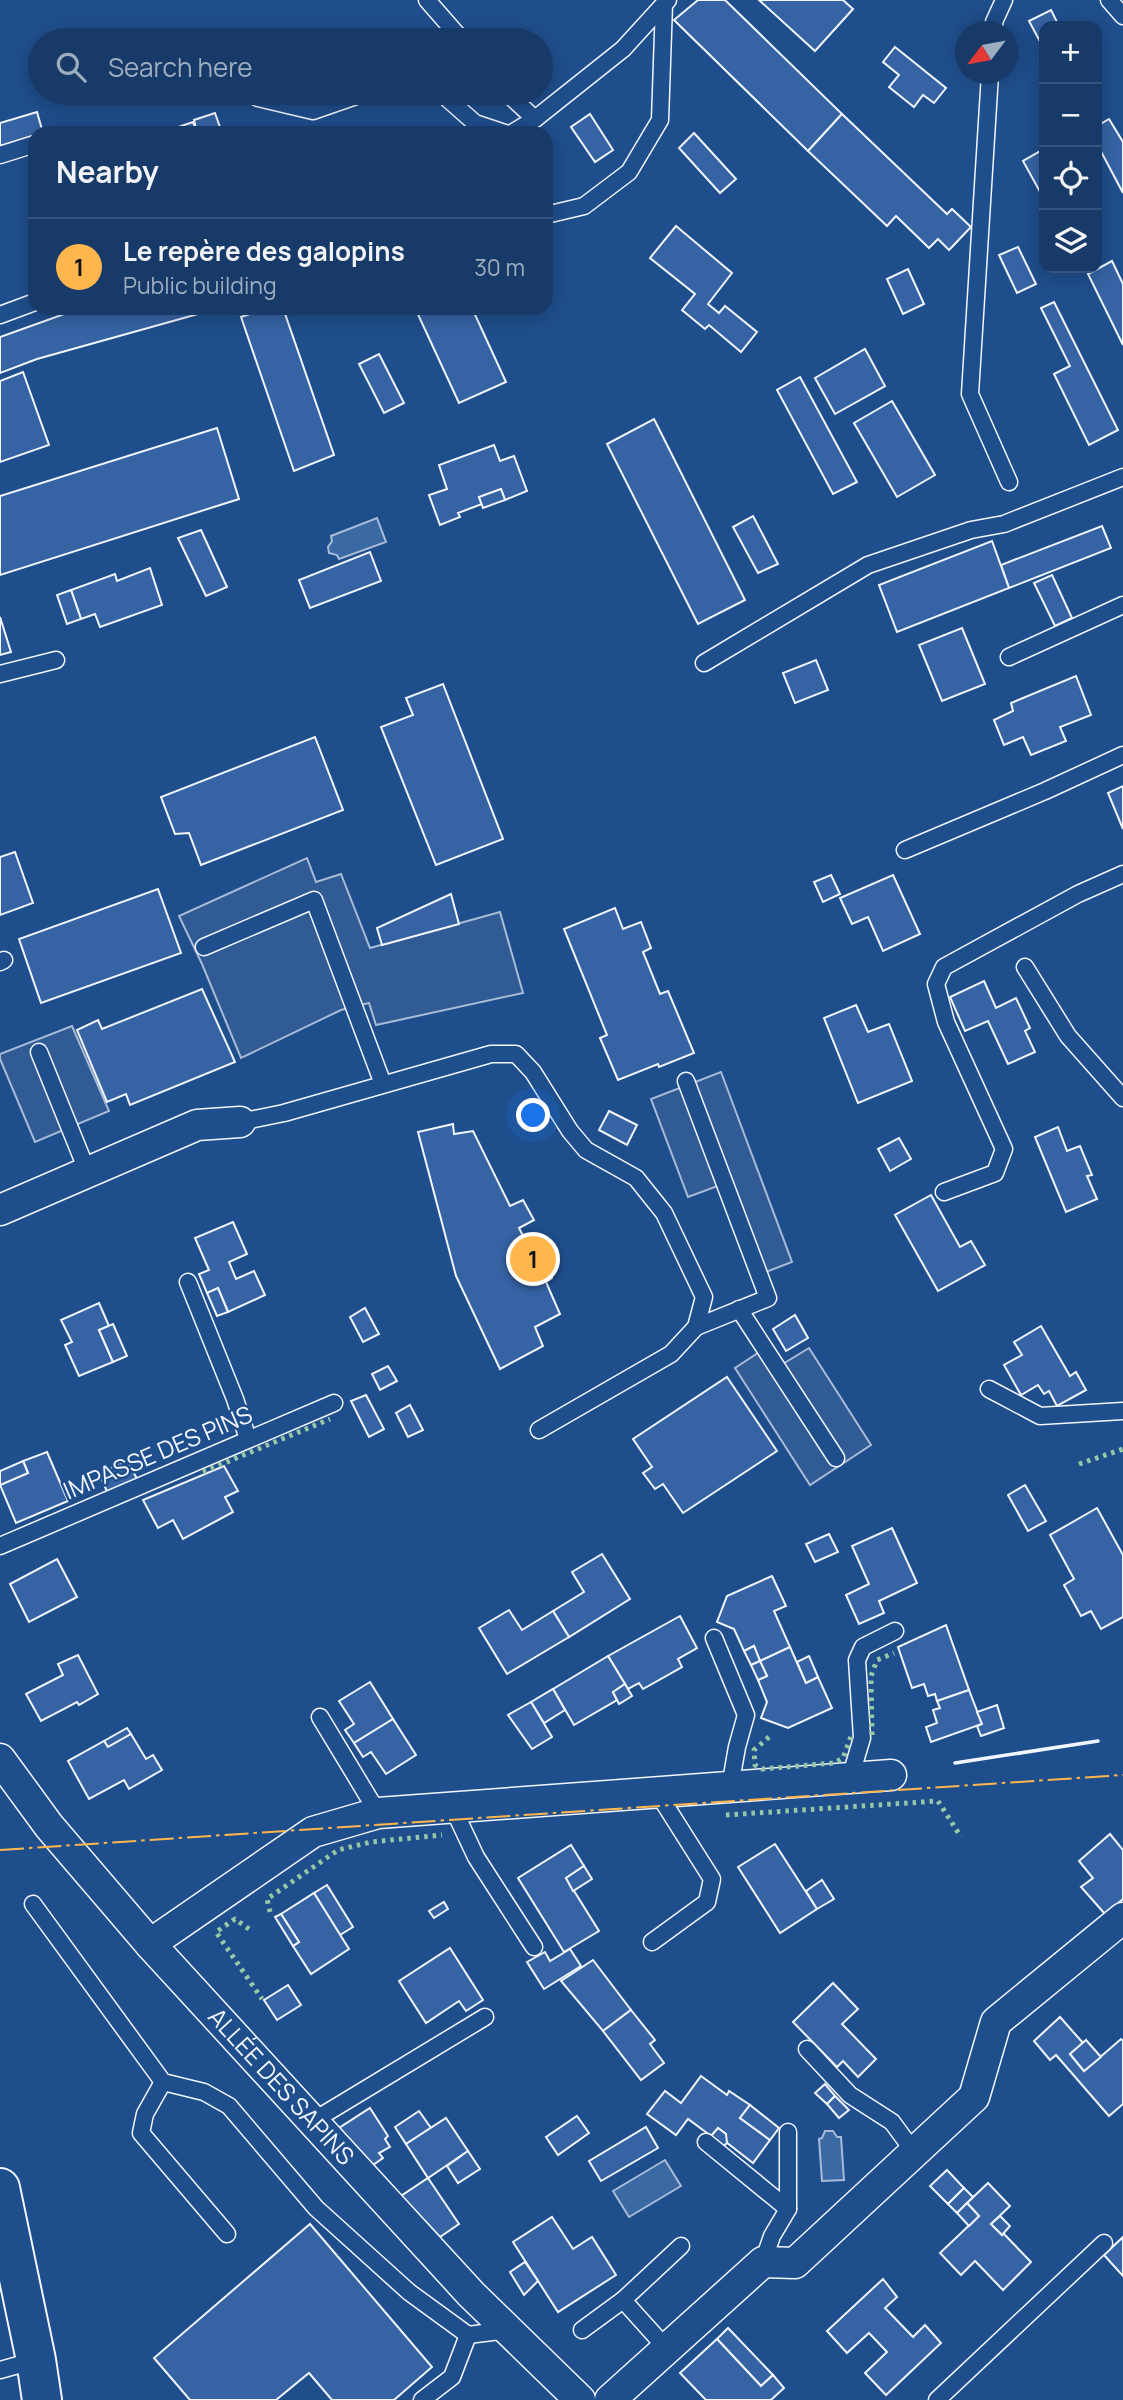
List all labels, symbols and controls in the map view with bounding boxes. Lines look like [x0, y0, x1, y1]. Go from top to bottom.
north arrow [955, 21, 1018, 84]
map controls [1039, 21, 1102, 273]
button: + [1039, 21, 1102, 84]
search box [28, 28, 553, 105]
icon: search [52, 48, 90, 86]
text: Search here [108, 49, 253, 85]
button: − [1039, 84, 1102, 147]
button: locate [1039, 147, 1102, 210]
text: Nearby [56, 151, 159, 192]
button: layers [1039, 210, 1102, 273]
text: Le repère des galopins [123, 233, 405, 269]
text: 1 [74, 251, 84, 283]
text: 30 m [474, 251, 525, 283]
text: Public building [123, 269, 277, 301]
your location [516, 1098, 550, 1132]
pin: 1 [510, 1233, 556, 1285]
street label: IMPASSE DES PINS [58, 1397, 257, 1506]
street label: ALLÉE DES SAPINS [202, 2000, 362, 2171]

